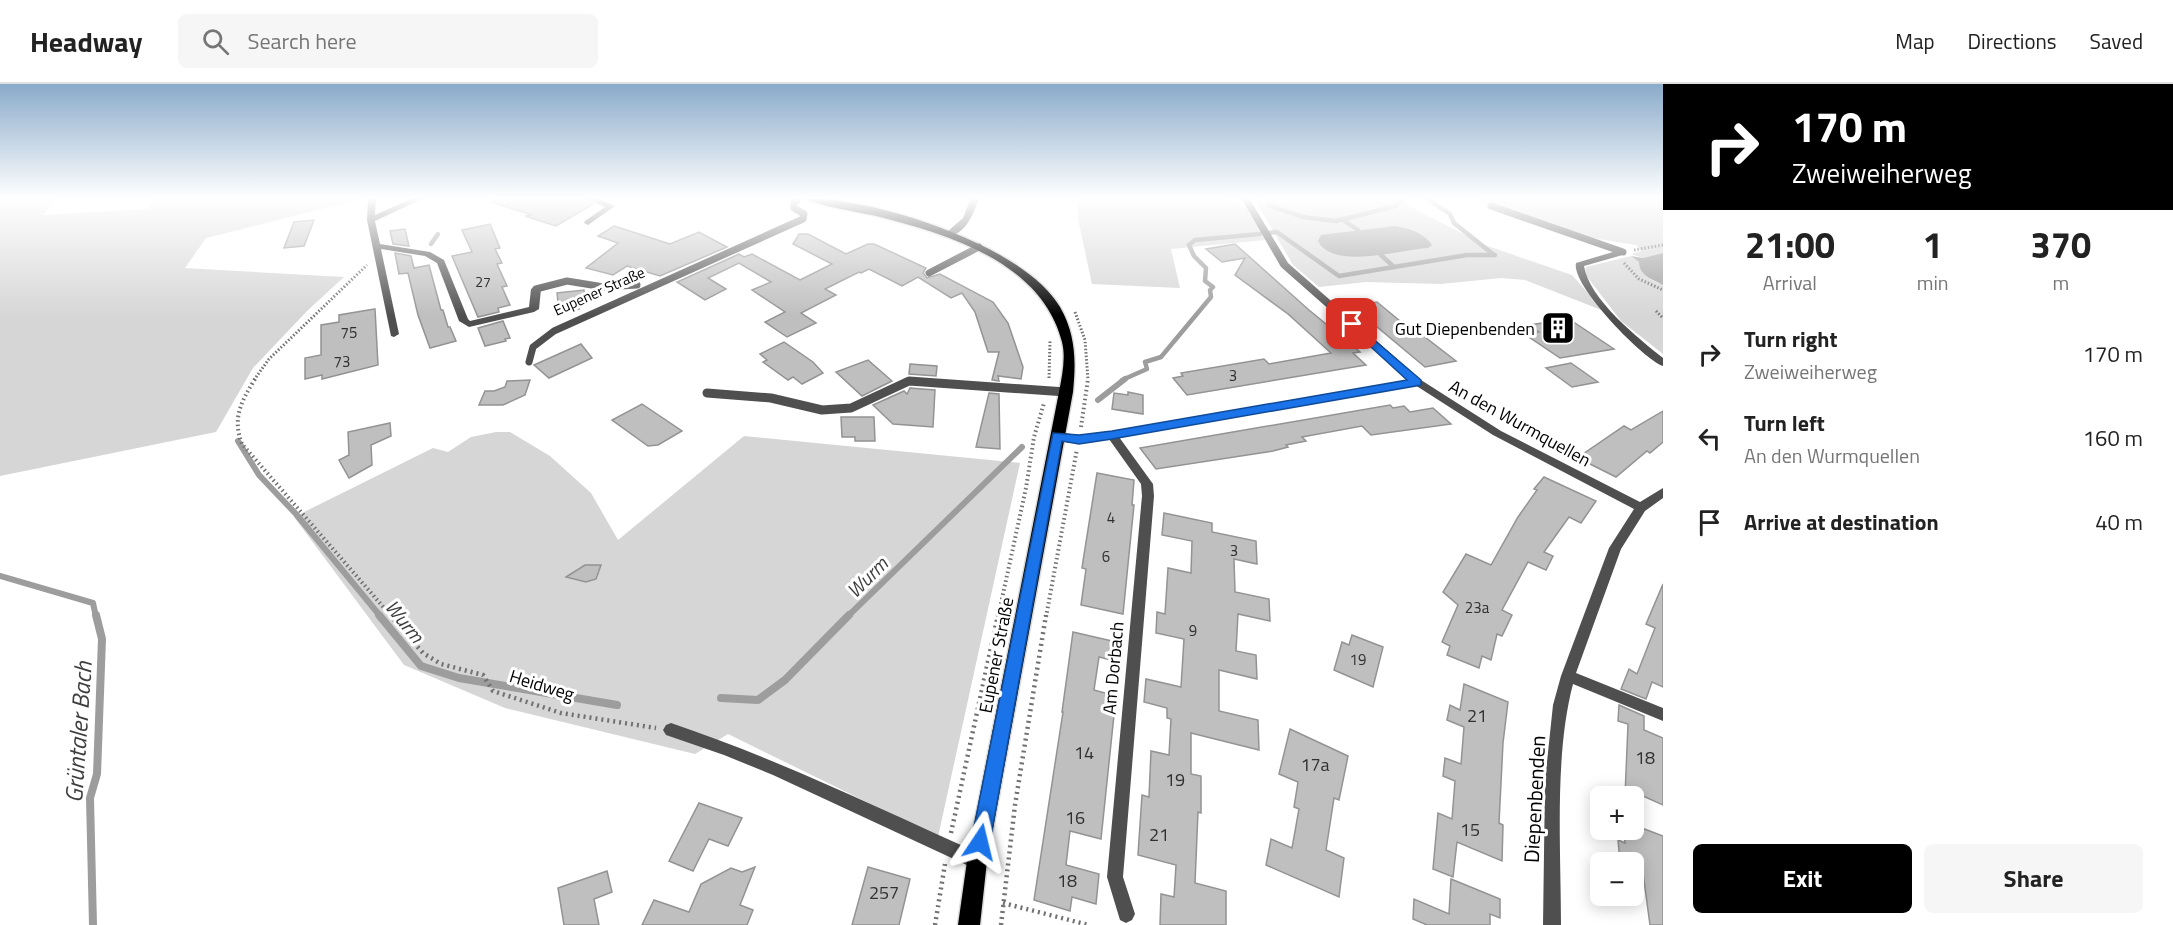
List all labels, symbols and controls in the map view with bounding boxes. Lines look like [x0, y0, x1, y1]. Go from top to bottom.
search box [178, 14, 598, 68]
text: Headway [30, 20, 142, 63]
text: Search here [247, 24, 357, 58]
icon: search [199, 25, 232, 58]
text: Map [1895, 25, 1935, 57]
text: Directions [1968, 25, 2057, 57]
text: Saved [2090, 25, 2143, 57]
text: 170 m [1792, 94, 1907, 158]
icon: right [1693, 108, 1771, 186]
text: Zweiweiherweg [1792, 152, 1972, 193]
text: 21:00 [1745, 217, 1835, 272]
text: 1 [1923, 217, 1943, 272]
text: 370 [2031, 217, 2091, 272]
street label: Eupener Straße [550, 261, 648, 321]
text: Arrival [1763, 267, 1817, 298]
text: min [1917, 267, 1949, 298]
text: m [2052, 267, 2069, 298]
house number: 27 [475, 271, 491, 292]
pin [1326, 298, 1377, 349]
icon: arrive [1335, 307, 1368, 340]
building icon: Gut Diepenbenden [1540, 310, 1576, 346]
place label: Gut Diepenbenden [1395, 315, 1535, 342]
house number: 75 [341, 321, 357, 344]
text: Turn right [1744, 322, 1838, 356]
text: 170 m [2083, 337, 2143, 371]
icon: right [1693, 338, 1726, 371]
house number: 73 [334, 350, 350, 373]
text: Zweiweiherweg [1744, 356, 1877, 387]
house number: 3 [1229, 364, 1237, 387]
street label: An den Wurmquellen [1444, 373, 1596, 473]
text: Turn left [1744, 406, 1825, 440]
text: 160 m [2083, 421, 2143, 455]
icon: left [1693, 422, 1726, 455]
text: An den Wurmquellen [1744, 440, 1920, 471]
text: Arrive at destination [1744, 505, 1939, 539]
text: 40 m [2095, 505, 2143, 539]
house number: 4 [1107, 506, 1115, 529]
icon: arrive [1693, 506, 1726, 539]
house number: 3 [1230, 539, 1238, 562]
house number: 6 [1102, 545, 1110, 568]
water label: Wurm [839, 549, 895, 605]
water label: Wurm [378, 593, 433, 650]
street label: Eupener Straße [972, 595, 1020, 715]
house number: 23a [1465, 596, 1490, 619]
house number: 9 [1189, 619, 1197, 642]
street label: Am Dorbach [1095, 620, 1131, 716]
house number: 19 [1350, 648, 1366, 671]
water label: Grüntaler Bach [55, 659, 101, 804]
street label: Heidweg [506, 662, 578, 708]
house number: 21 [1467, 702, 1487, 729]
street label: Diepenbenden [1515, 734, 1553, 864]
house number: 14 [1074, 739, 1094, 766]
house number: 18 [1635, 744, 1655, 771]
house number: 17a [1300, 751, 1330, 778]
house number: 19 [1165, 766, 1185, 793]
map controls [1590, 786, 1644, 906]
button: + [1590, 786, 1644, 840]
house number: 16 [1065, 804, 1085, 831]
position arrow [948, 810, 1012, 874]
house number: 15 [1460, 816, 1480, 843]
house number: 21 [1149, 821, 1169, 848]
button: Exit [1693, 844, 1912, 913]
button: Share [1924, 844, 2143, 913]
button: − [1590, 852, 1644, 906]
house number: 18 [1057, 867, 1077, 894]
house number: 257 [869, 879, 899, 906]

